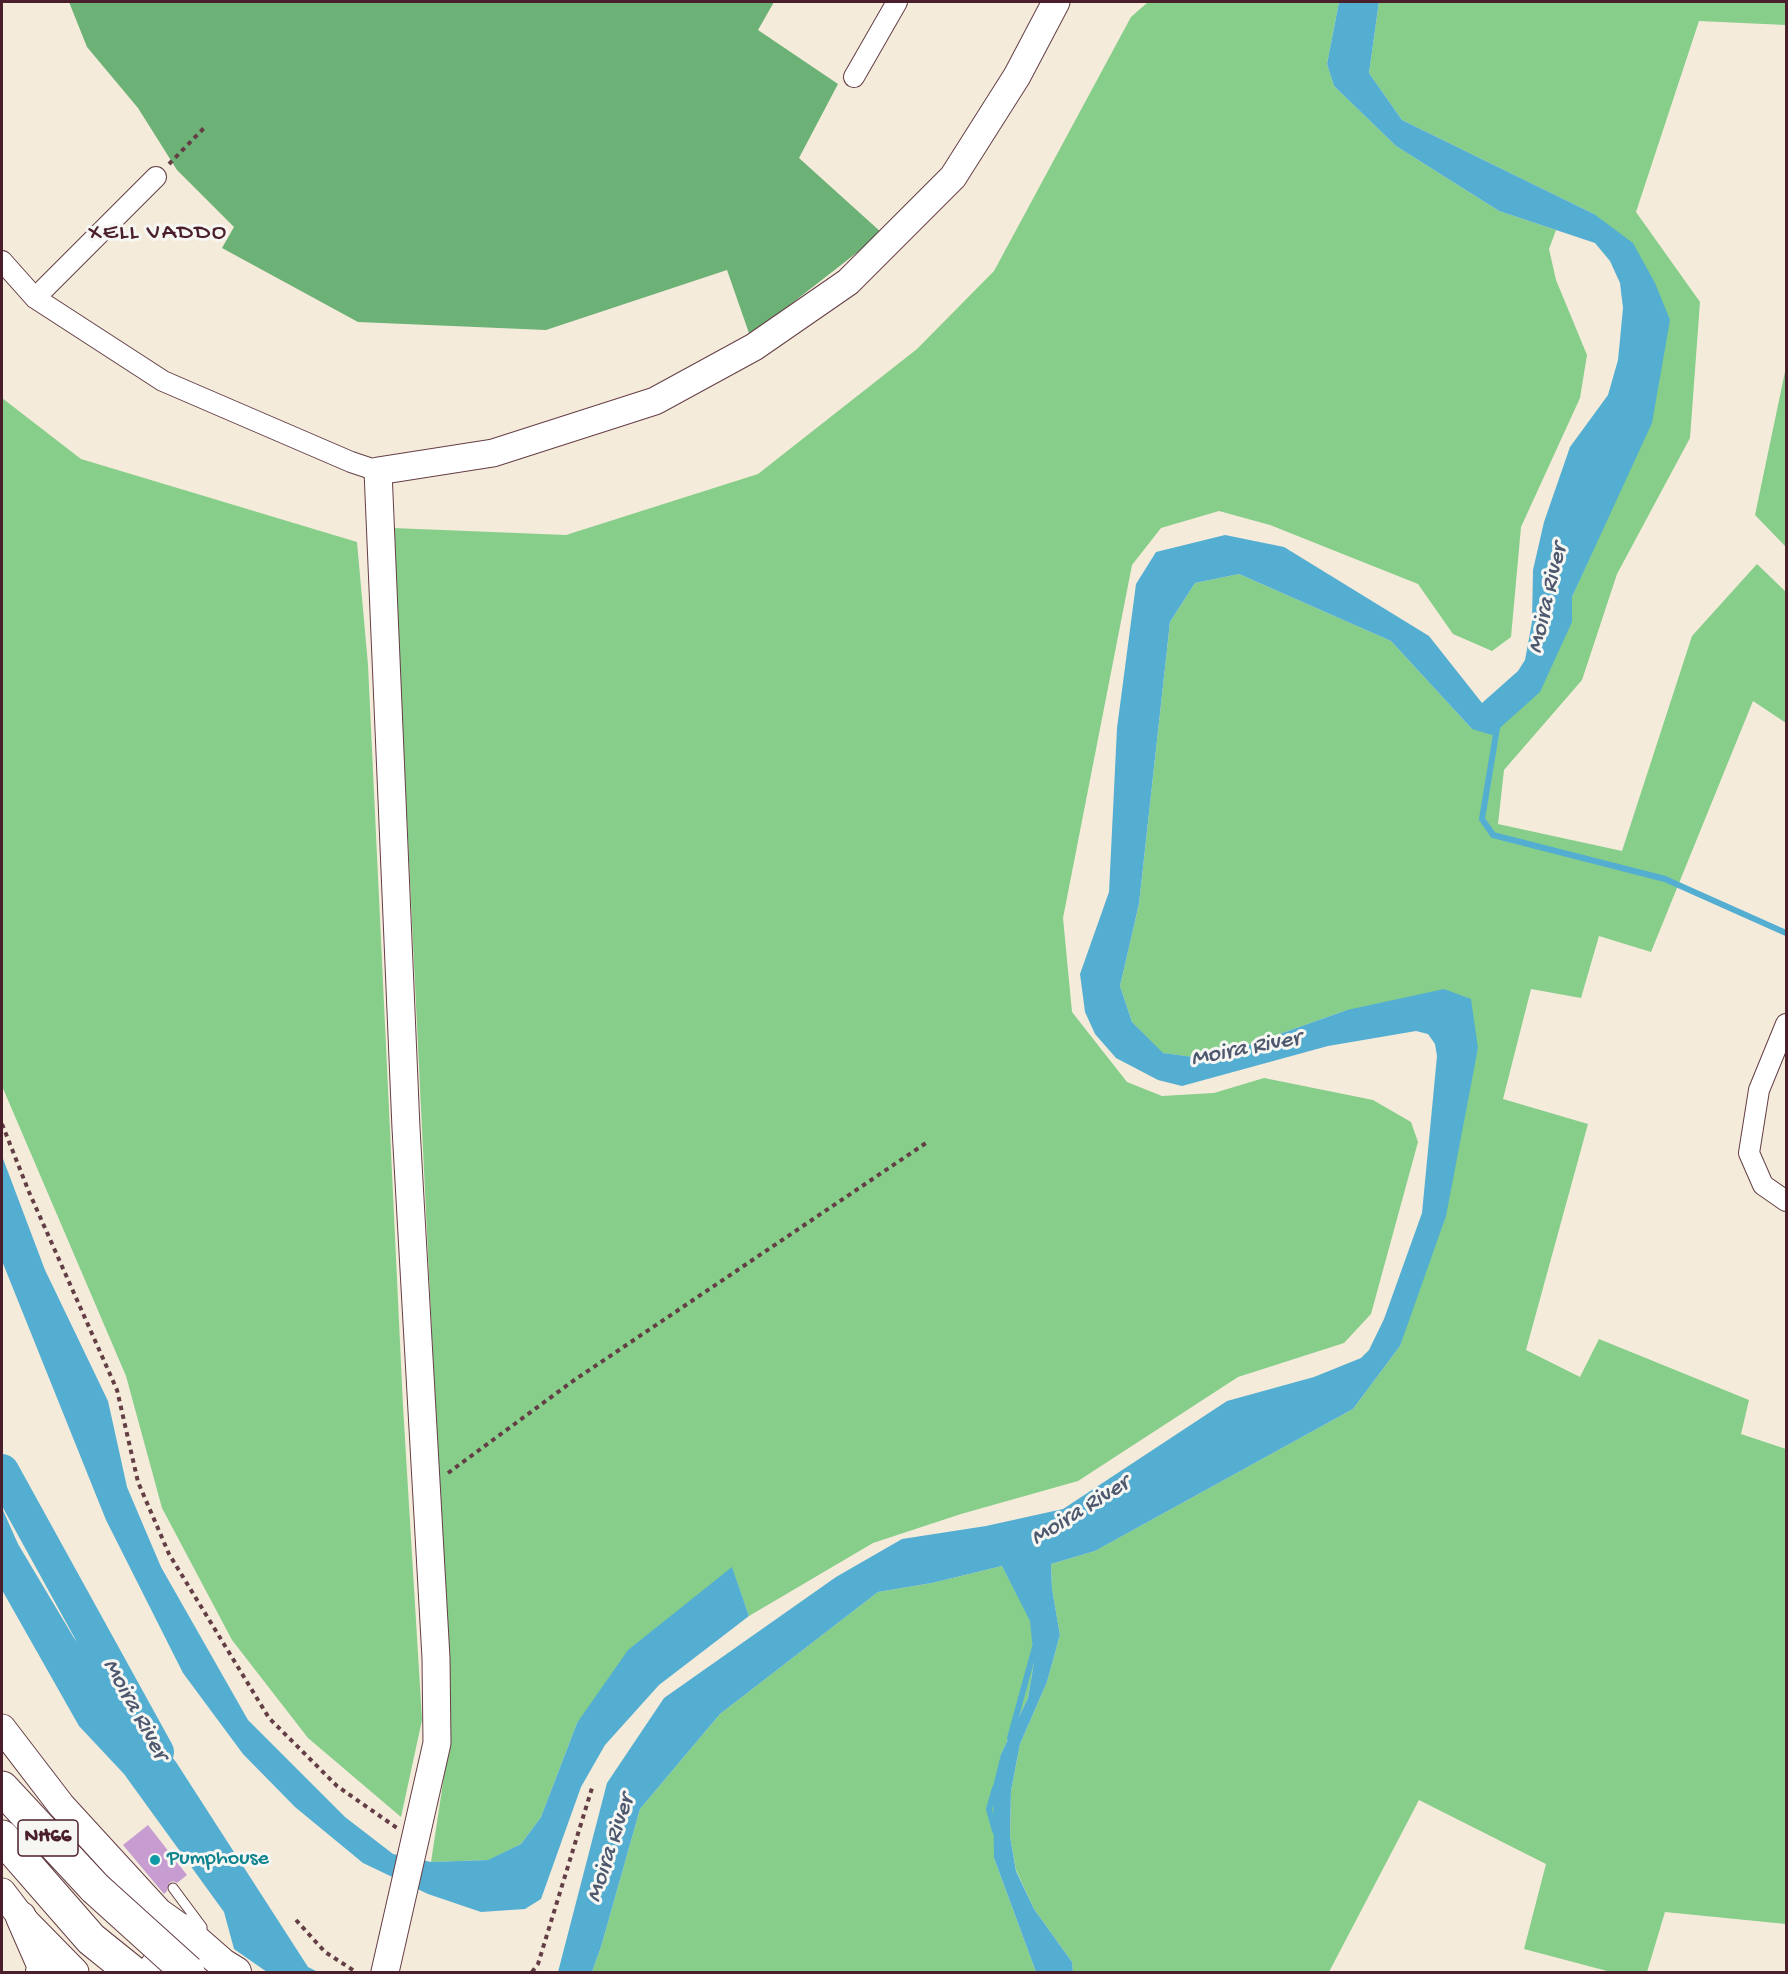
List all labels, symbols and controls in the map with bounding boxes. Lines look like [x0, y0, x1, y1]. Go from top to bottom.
district label: XELL VADDO [88, 220, 228, 248]
water label: Moira River [1522, 542, 1576, 656]
water label: Moira River [1189, 1025, 1303, 1075]
water label: Moira River [1026, 1470, 1136, 1554]
water label: Moira River [94, 1654, 174, 1766]
water label: Moira River [581, 1792, 643, 1906]
road number: NH66 [18, 1820, 78, 1856]
place label: Pumphouse [167, 1847, 269, 1873]
marker: Pumphouse [148, 1853, 162, 1867]

